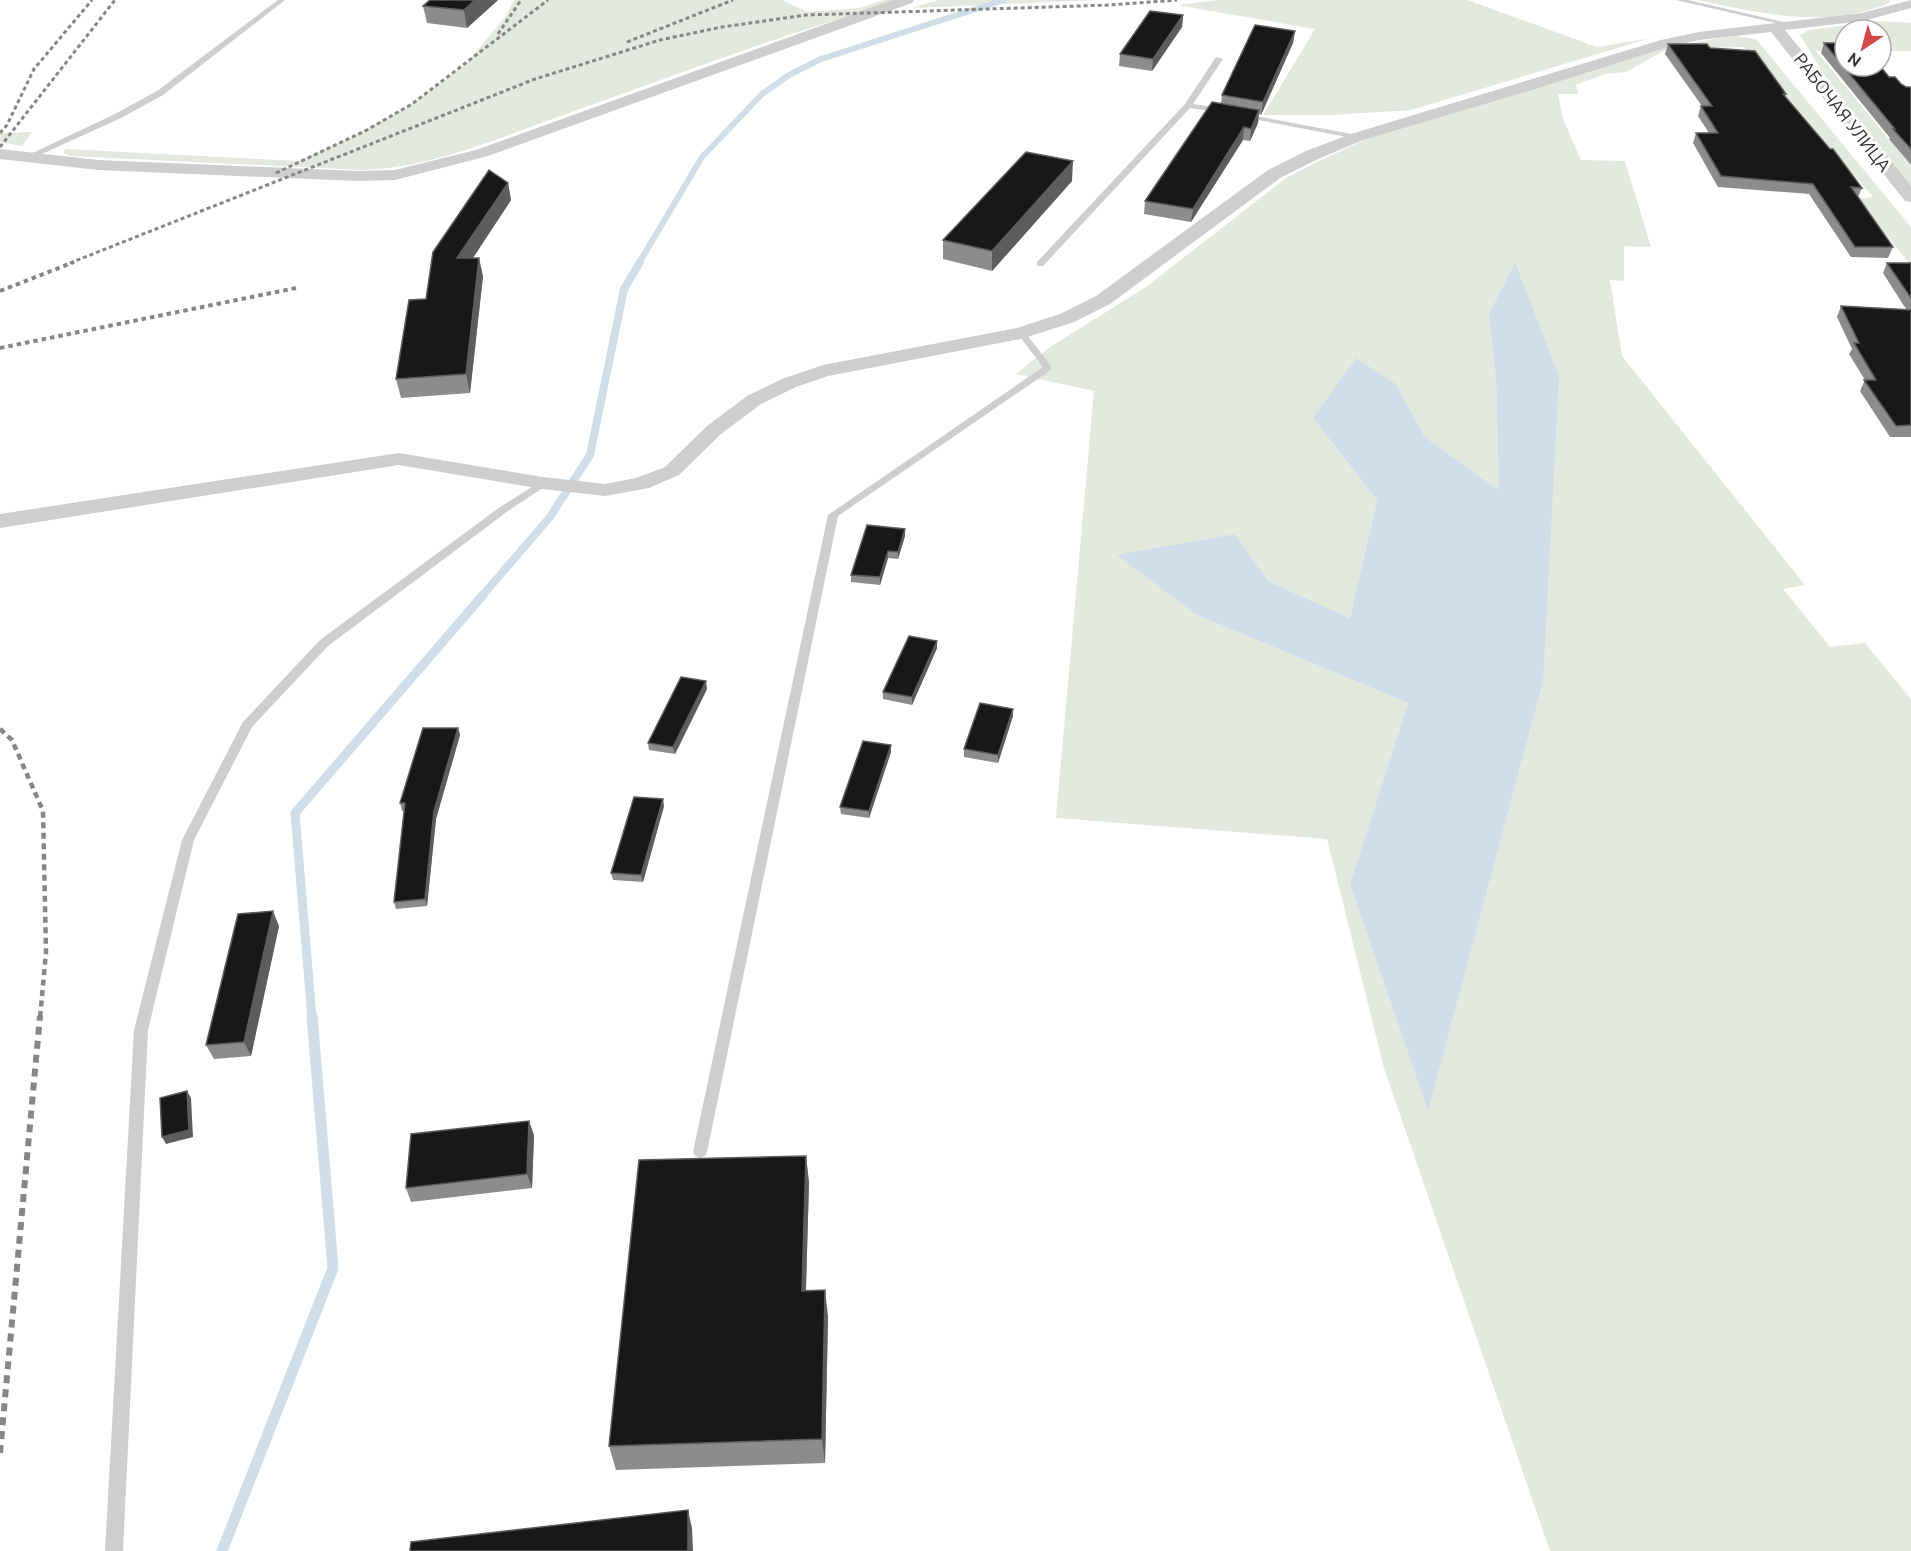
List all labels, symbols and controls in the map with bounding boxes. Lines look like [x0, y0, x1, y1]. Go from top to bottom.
north arrow [1833, 18, 1893, 78]
street label: РАБОЧАЯ УЛИЦА [1791, 49, 1896, 175]
text: N [1844, 49, 1864, 71]

